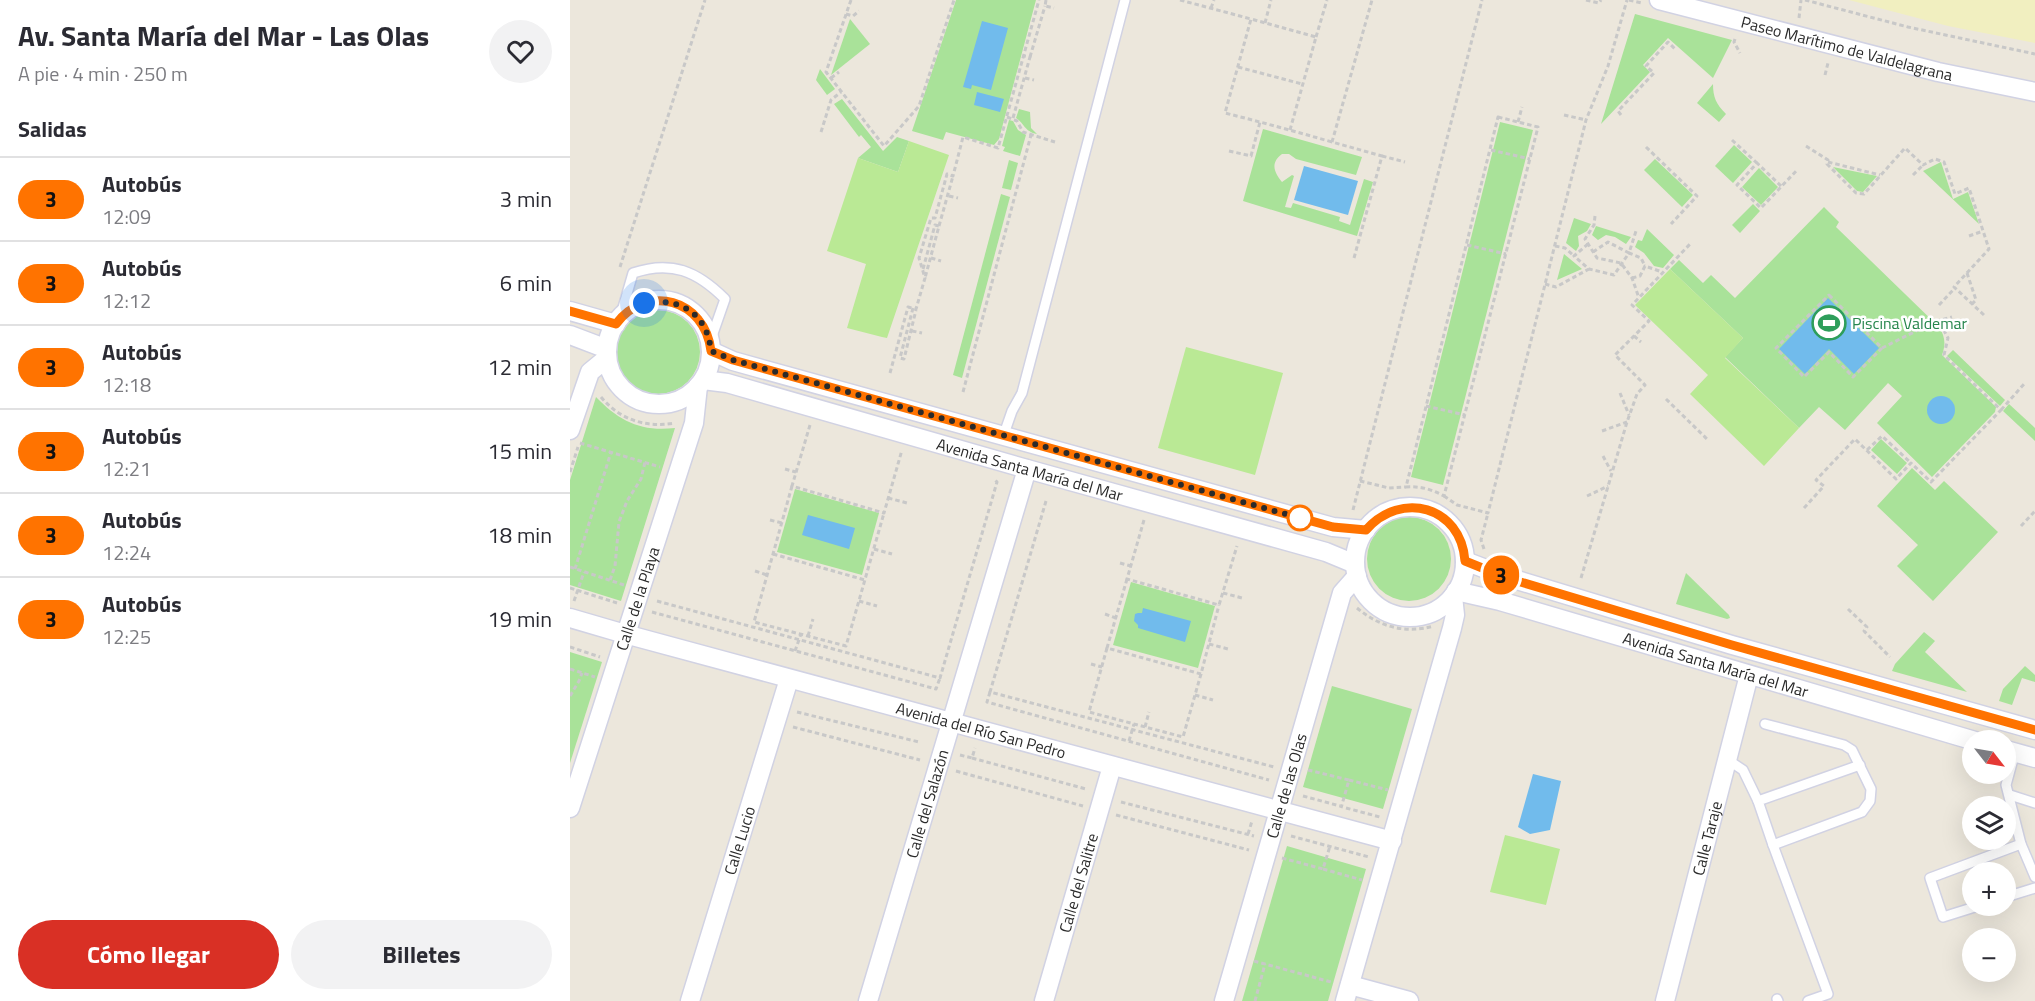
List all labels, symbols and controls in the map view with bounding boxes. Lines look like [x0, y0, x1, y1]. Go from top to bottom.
street label: Paseo Marítimo de Valdelagrana [1739, 10, 1955, 87]
text: Av. Santa María del Mar - Las Olas [18, 14, 429, 57]
button: heart [489, 20, 552, 83]
text: A pie · 4 min · 250 m [18, 58, 188, 89]
text: Salidas [18, 112, 87, 146]
text: Autobús [102, 167, 182, 201]
text: 3 min [500, 182, 552, 216]
text: 3 [45, 183, 57, 215]
text: 12:09 [102, 201, 151, 232]
text: Autobús [102, 251, 182, 285]
text: 6 min [500, 266, 552, 300]
text: 3 [45, 267, 57, 299]
text: 12:12 [102, 285, 151, 316]
your location [629, 288, 659, 318]
sports icon: Piscina Valdemar [1811, 305, 1847, 341]
place label: Piscina Valdemar [1852, 311, 1968, 335]
text: Autobús [102, 335, 182, 369]
text: 12 min [487, 350, 552, 384]
text: 3 [45, 351, 57, 383]
text: 12:18 [102, 369, 151, 400]
text: Autobús [102, 419, 182, 453]
street label: Avenida Santa María del Mar [934, 432, 1126, 507]
text: 15 min [487, 434, 552, 468]
text: 3 [45, 435, 57, 467]
text: 12:21 [102, 453, 151, 484]
text: Autobús [102, 503, 182, 537]
unlabelled marker [1287, 505, 1313, 531]
text: 18 min [487, 518, 552, 552]
text: 3 [45, 519, 57, 551]
text: 12:24 [102, 537, 151, 568]
street label: Calle de la Playa [609, 544, 665, 654]
line badge: 3 [1482, 556, 1520, 594]
text: 3 [1495, 559, 1507, 591]
text: Autobús [102, 587, 182, 621]
text: 19 min [487, 602, 552, 636]
text: 3 [45, 603, 57, 635]
text: 12:25 [102, 621, 151, 652]
street label: Avenida Santa María del Mar [1620, 626, 1812, 703]
street label: Avenida del Río San Pedro [893, 696, 1069, 764]
street label: Calle de las Olas [1260, 730, 1313, 841]
north arrow [1962, 730, 2016, 784]
map controls [1962, 730, 2016, 982]
street label: Calle del Salazón [899, 746, 955, 861]
button: layers [1962, 796, 2016, 850]
street label: Calle Taraje [1686, 799, 1728, 878]
street label: Calle Lucio [717, 803, 761, 878]
street label: Calle del Salitre [1052, 830, 1104, 935]
button: + [1962, 862, 2016, 916]
button: Cómo llegar [18, 920, 279, 989]
button: Billetes [291, 920, 552, 989]
button: − [1962, 928, 2016, 982]

